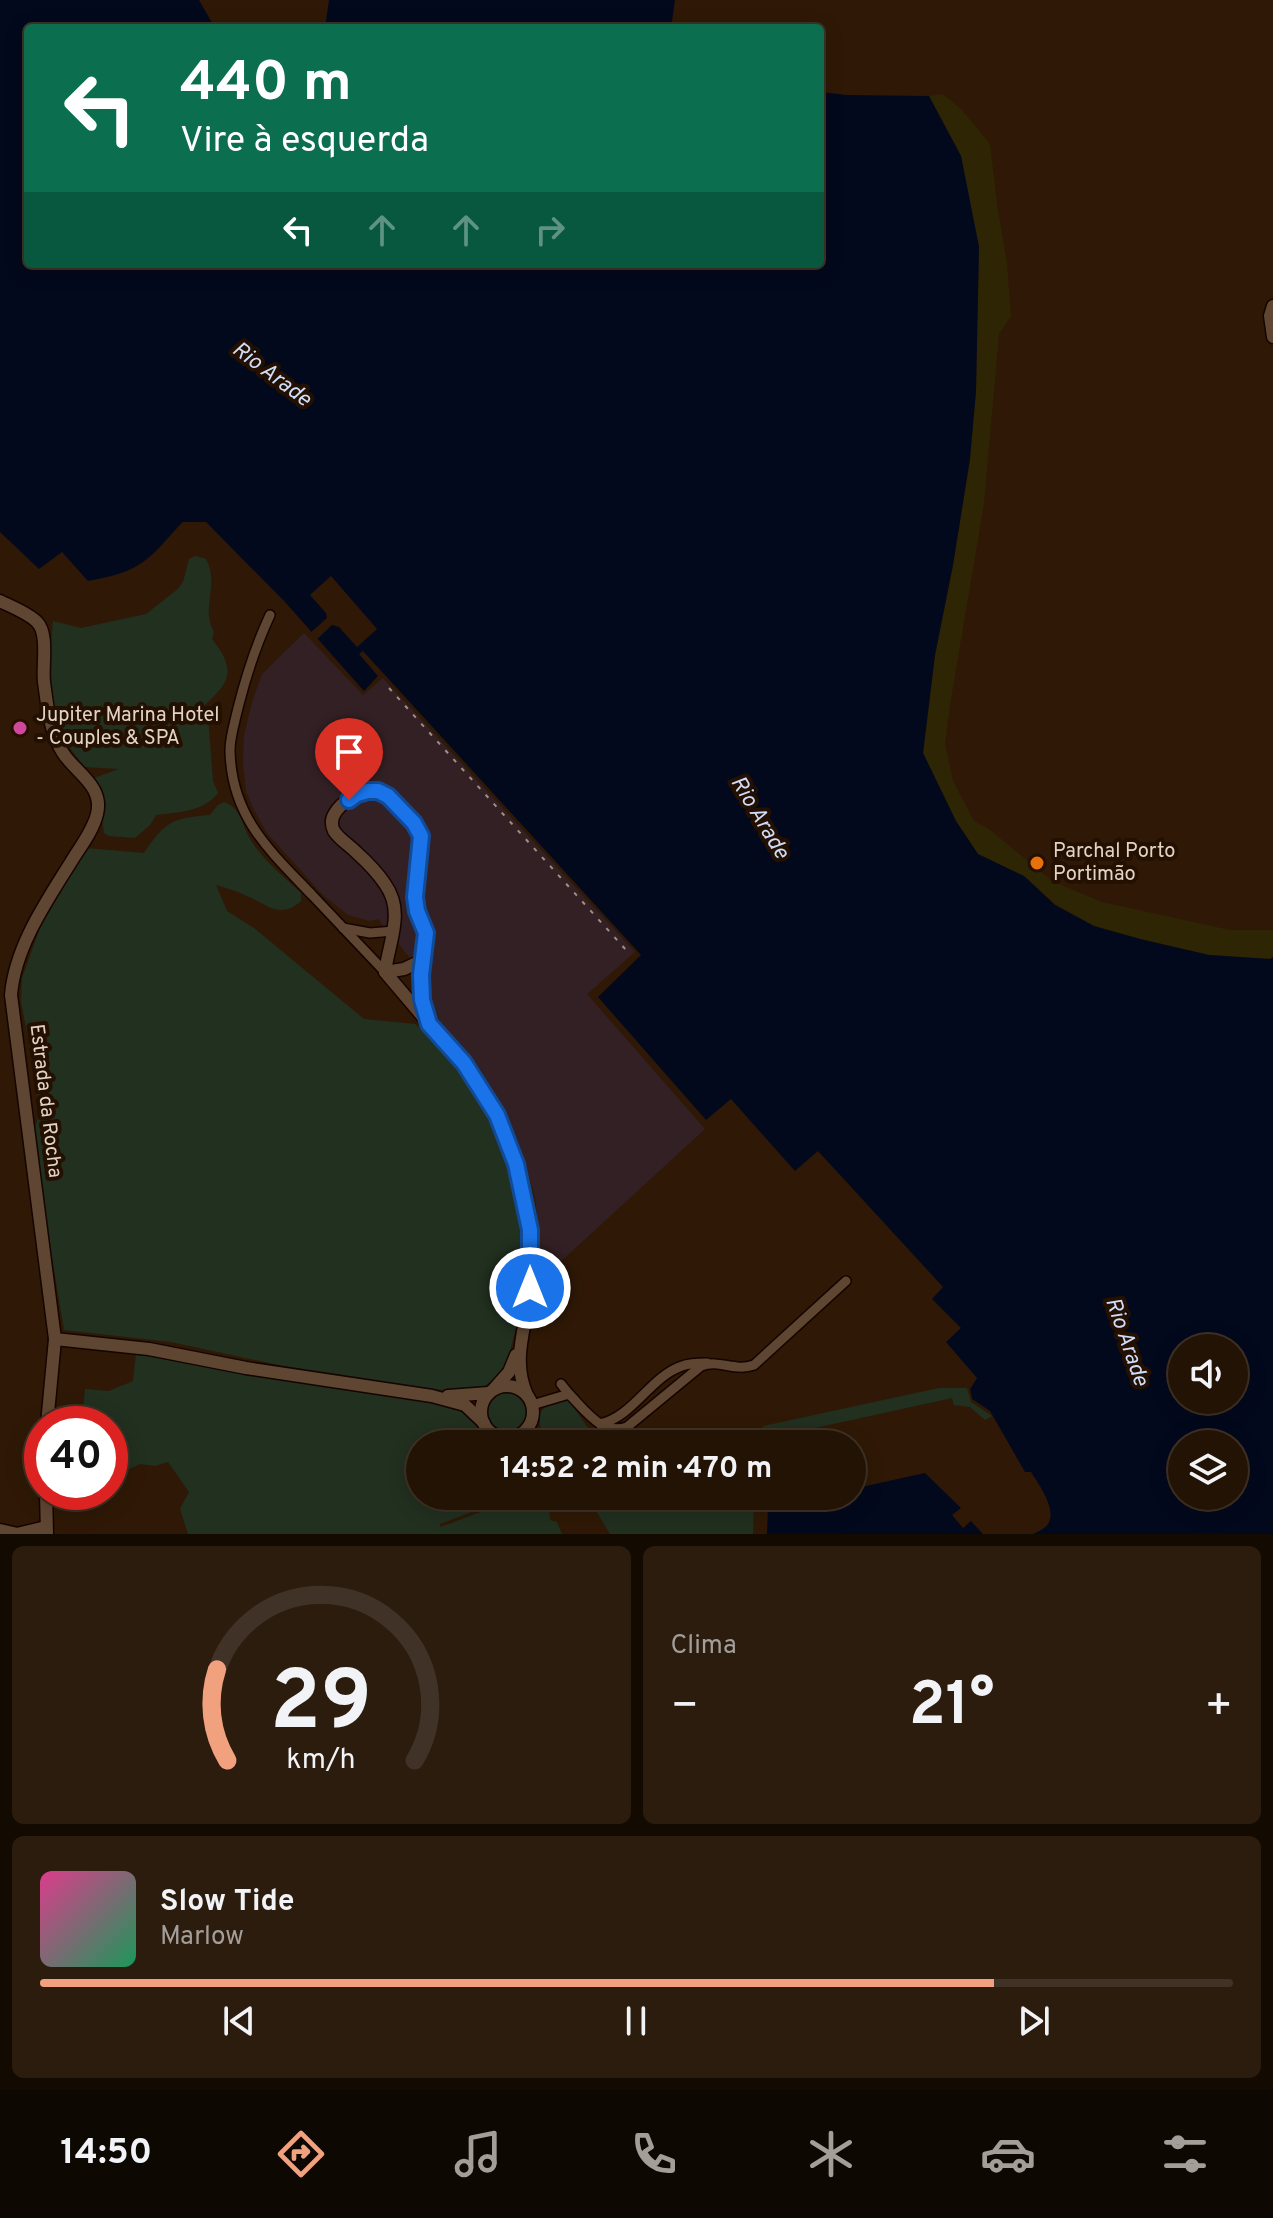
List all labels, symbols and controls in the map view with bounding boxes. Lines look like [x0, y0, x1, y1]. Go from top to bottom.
text: 440 m [180, 50, 352, 120]
icon: left [48, 56, 152, 160]
text: Vire à esquerda [180, 119, 429, 165]
icon: left [276, 208, 320, 252]
icon: ahead [360, 208, 404, 252]
icon: ahead [444, 208, 488, 252]
icon: right [528, 208, 572, 252]
water label: Rio Arade [226, 336, 316, 414]
place label: Jupiter Marina Hotel - Couples & SPA [36, 703, 219, 752]
pin [315, 718, 383, 800]
marker: Jupiter Marina Hotel - Couples & SPA [11, 719, 29, 737]
icon: arrive [327, 730, 371, 774]
water label: Rio Arade [724, 772, 795, 865]
place label: Parchal Porto Portimão [1053, 839, 1175, 888]
marker: Parchal Porto Portimão [1028, 854, 1046, 872]
street label: Estrada da Rocha [23, 1023, 67, 1179]
position arrow [488, 1246, 572, 1330]
water label: Rio Arade [1098, 1294, 1154, 1391]
map controls [1168, 1334, 1248, 1510]
button: sound [1168, 1334, 1248, 1414]
speed limit sign: 40 [24, 1406, 128, 1510]
button: layers [1168, 1430, 1248, 1510]
text: 14:52 · 2 min · 470 m [500, 1451, 772, 1488]
text: Clima [671, 1630, 737, 1663]
text: 29 [270, 1654, 372, 1759]
text: 21° [909, 1670, 995, 1746]
text: − [671, 1680, 699, 1736]
text: + [1205, 1680, 1233, 1736]
text: km/h [287, 1743, 356, 1779]
text: Slow Tide [160, 1884, 294, 1921]
text: Marlow [160, 1921, 244, 1954]
icon: previous [217, 1999, 261, 2043]
icon: pause [614, 1999, 658, 2043]
icon: next [1012, 1999, 1056, 2043]
icon: directions [273, 2126, 329, 2182]
icon: music [450, 2126, 506, 2182]
icon: phone [626, 2126, 682, 2182]
icon: climate [803, 2126, 859, 2182]
icon: car [980, 2126, 1036, 2182]
icon: filters [1157, 2126, 1213, 2182]
text: 14:50 [60, 2131, 152, 2177]

